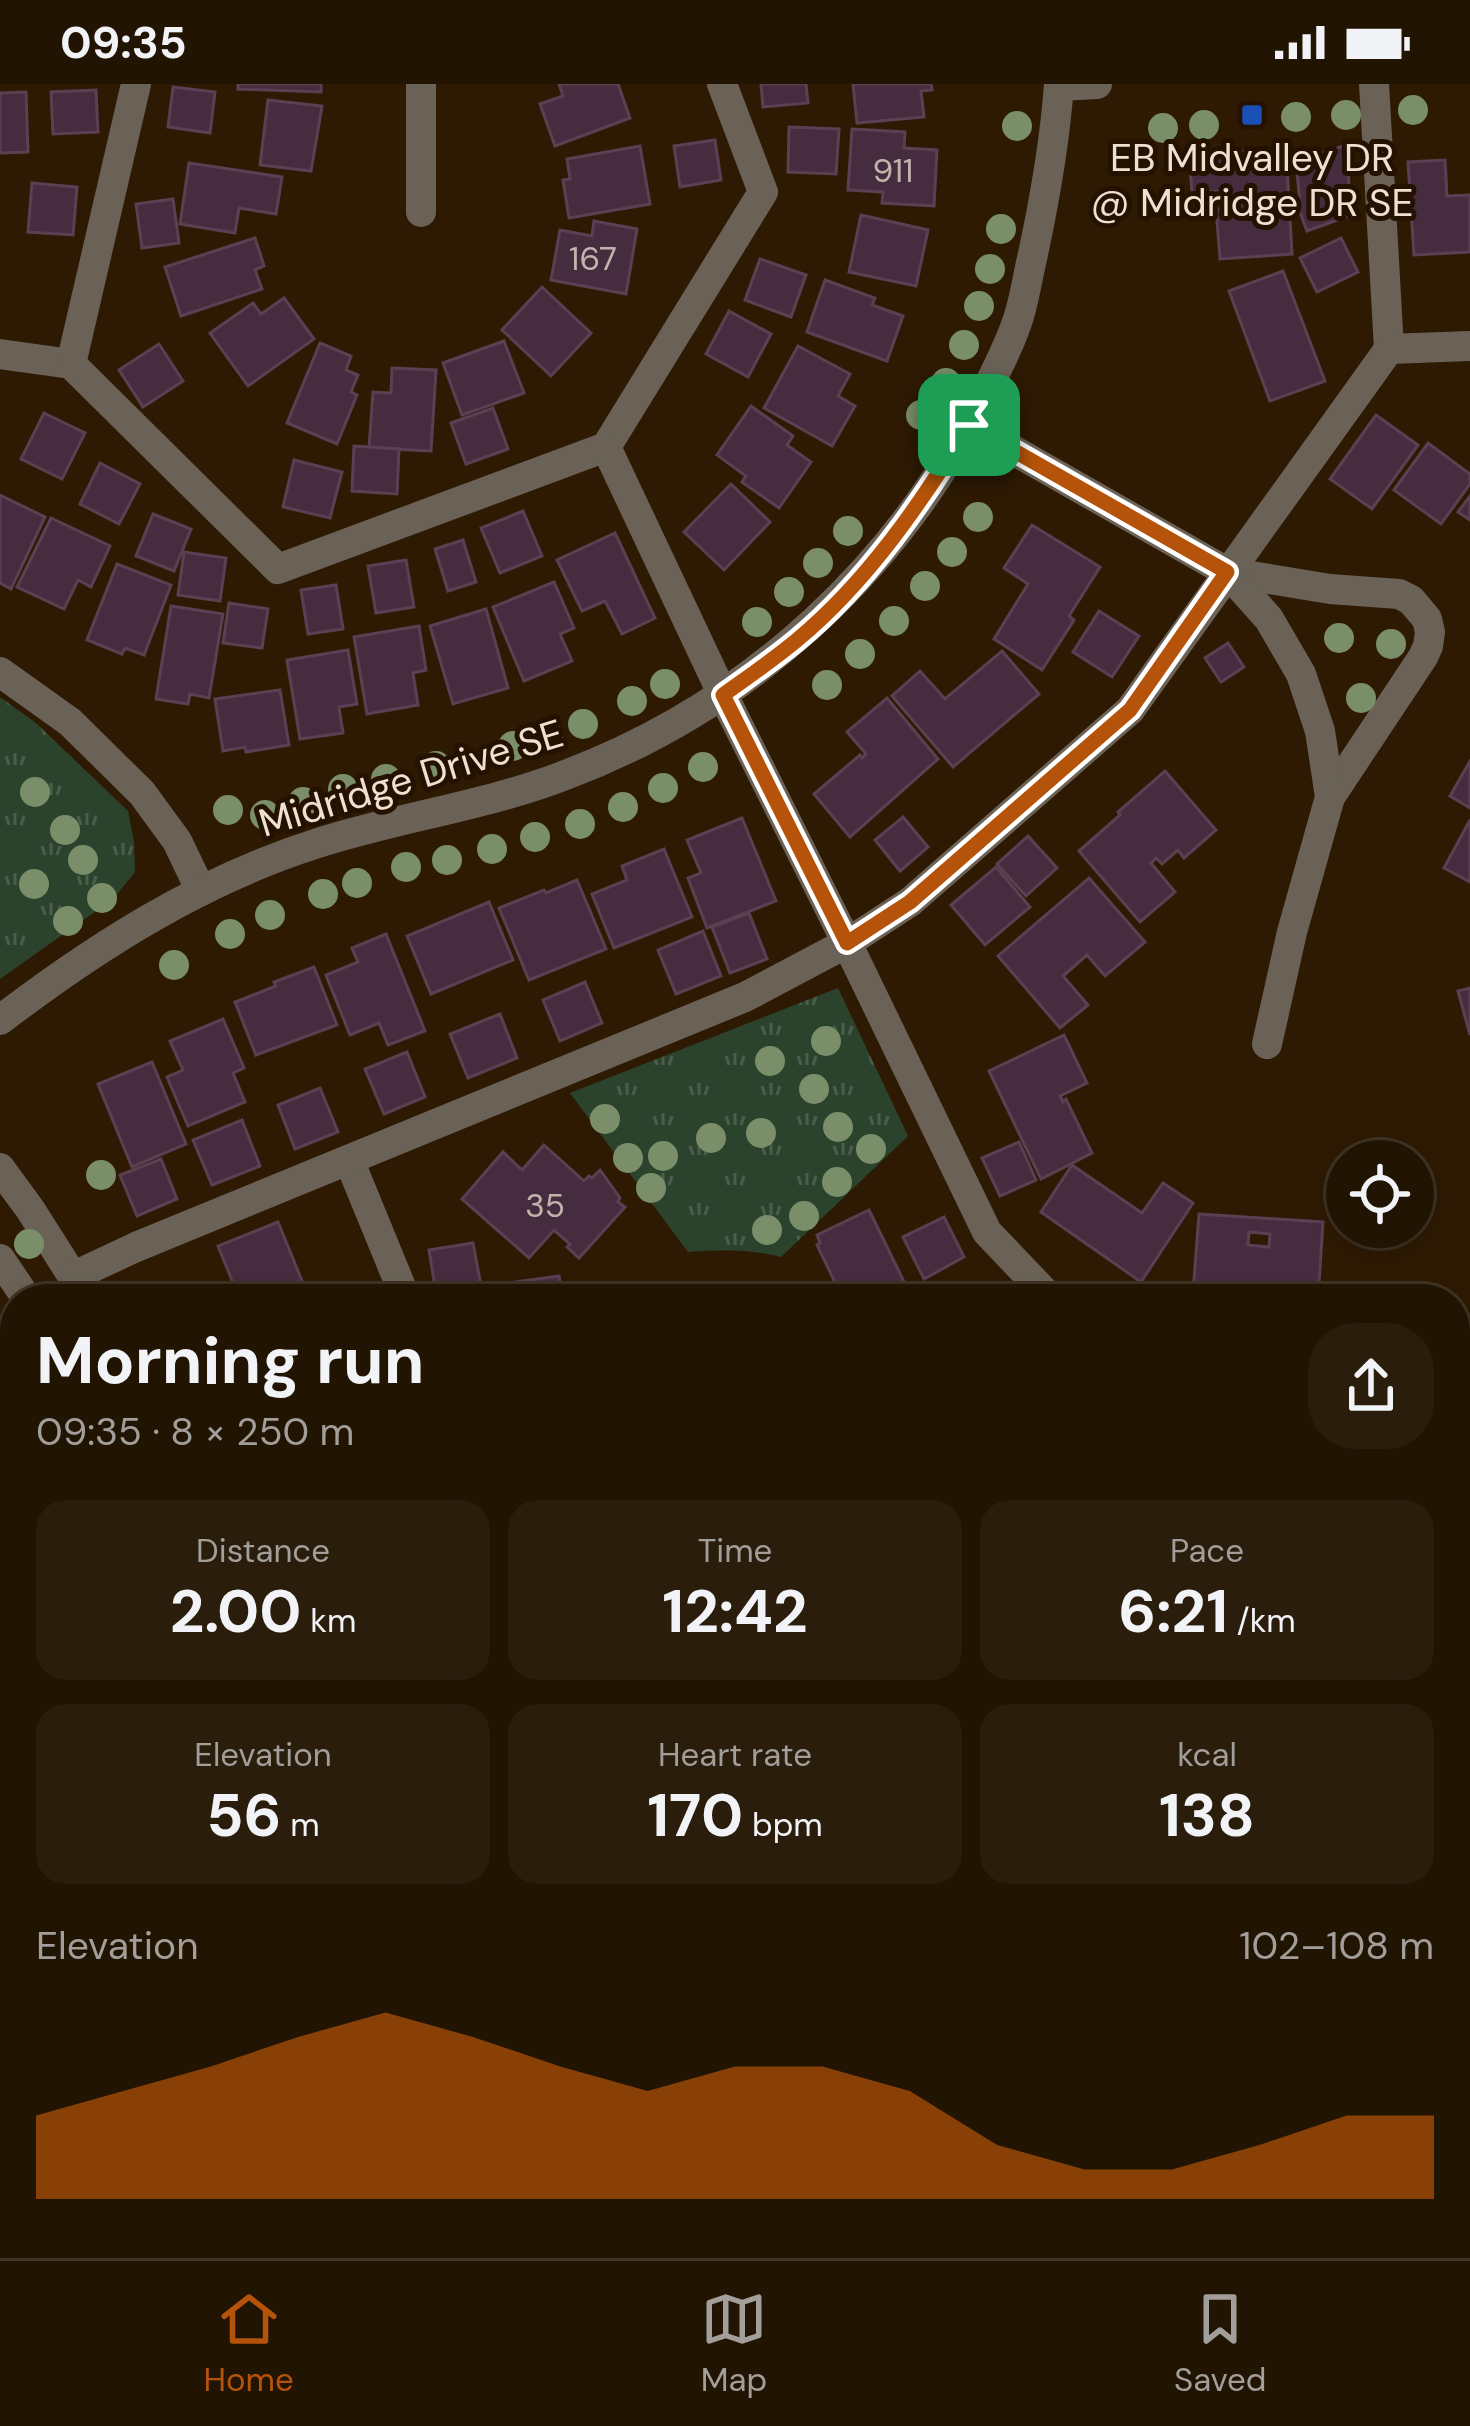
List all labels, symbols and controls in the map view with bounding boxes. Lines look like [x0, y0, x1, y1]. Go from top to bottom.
text: 09:35 [60, 13, 187, 72]
marker: EB Midvalley DR @ Midridge DR SE [1239, 102, 1265, 128]
place label: EB Midvalley DR @ Midridge DR SE [1091, 132, 1413, 228]
house number: 911 [873, 149, 913, 192]
house number: 167 [569, 237, 617, 280]
pin [918, 374, 1020, 476]
icon: arrive [936, 392, 1002, 458]
street label: Midridge Drive SE [253, 707, 569, 849]
map controls [1326, 1140, 1434, 1248]
button: locate [1326, 1140, 1434, 1248]
house number: 35 [525, 1184, 565, 1227]
text: Morning run [36, 1318, 424, 1403]
button: share [1308, 1323, 1434, 1449]
text: 09:35 · 8 × 250 m [36, 1406, 354, 1457]
text: Distance [196, 1529, 330, 1572]
text: Time [698, 1529, 772, 1572]
text: Pace [1170, 1529, 1244, 1572]
text: 2.00 [170, 1572, 302, 1651]
text: 12:42 [662, 1572, 808, 1651]
text: 6:21 [1118, 1572, 1228, 1651]
text: km [302, 1599, 356, 1642]
text: /km [1228, 1599, 1296, 1642]
text: Elevation [194, 1733, 332, 1776]
text: Heart rate [658, 1733, 812, 1776]
text: kcal [1177, 1733, 1237, 1776]
text: 56 [206, 1776, 282, 1855]
text: 170 [647, 1776, 743, 1855]
text: 138 [1159, 1776, 1255, 1855]
text: m [282, 1803, 320, 1846]
text: bpm [743, 1803, 823, 1846]
text: Elevation [36, 1920, 199, 1971]
text: 102–108 m [1239, 1920, 1434, 1971]
tab: Home [203, 2286, 294, 2401]
tab: Map [701, 2286, 767, 2401]
tab: Saved [1174, 2286, 1267, 2401]

